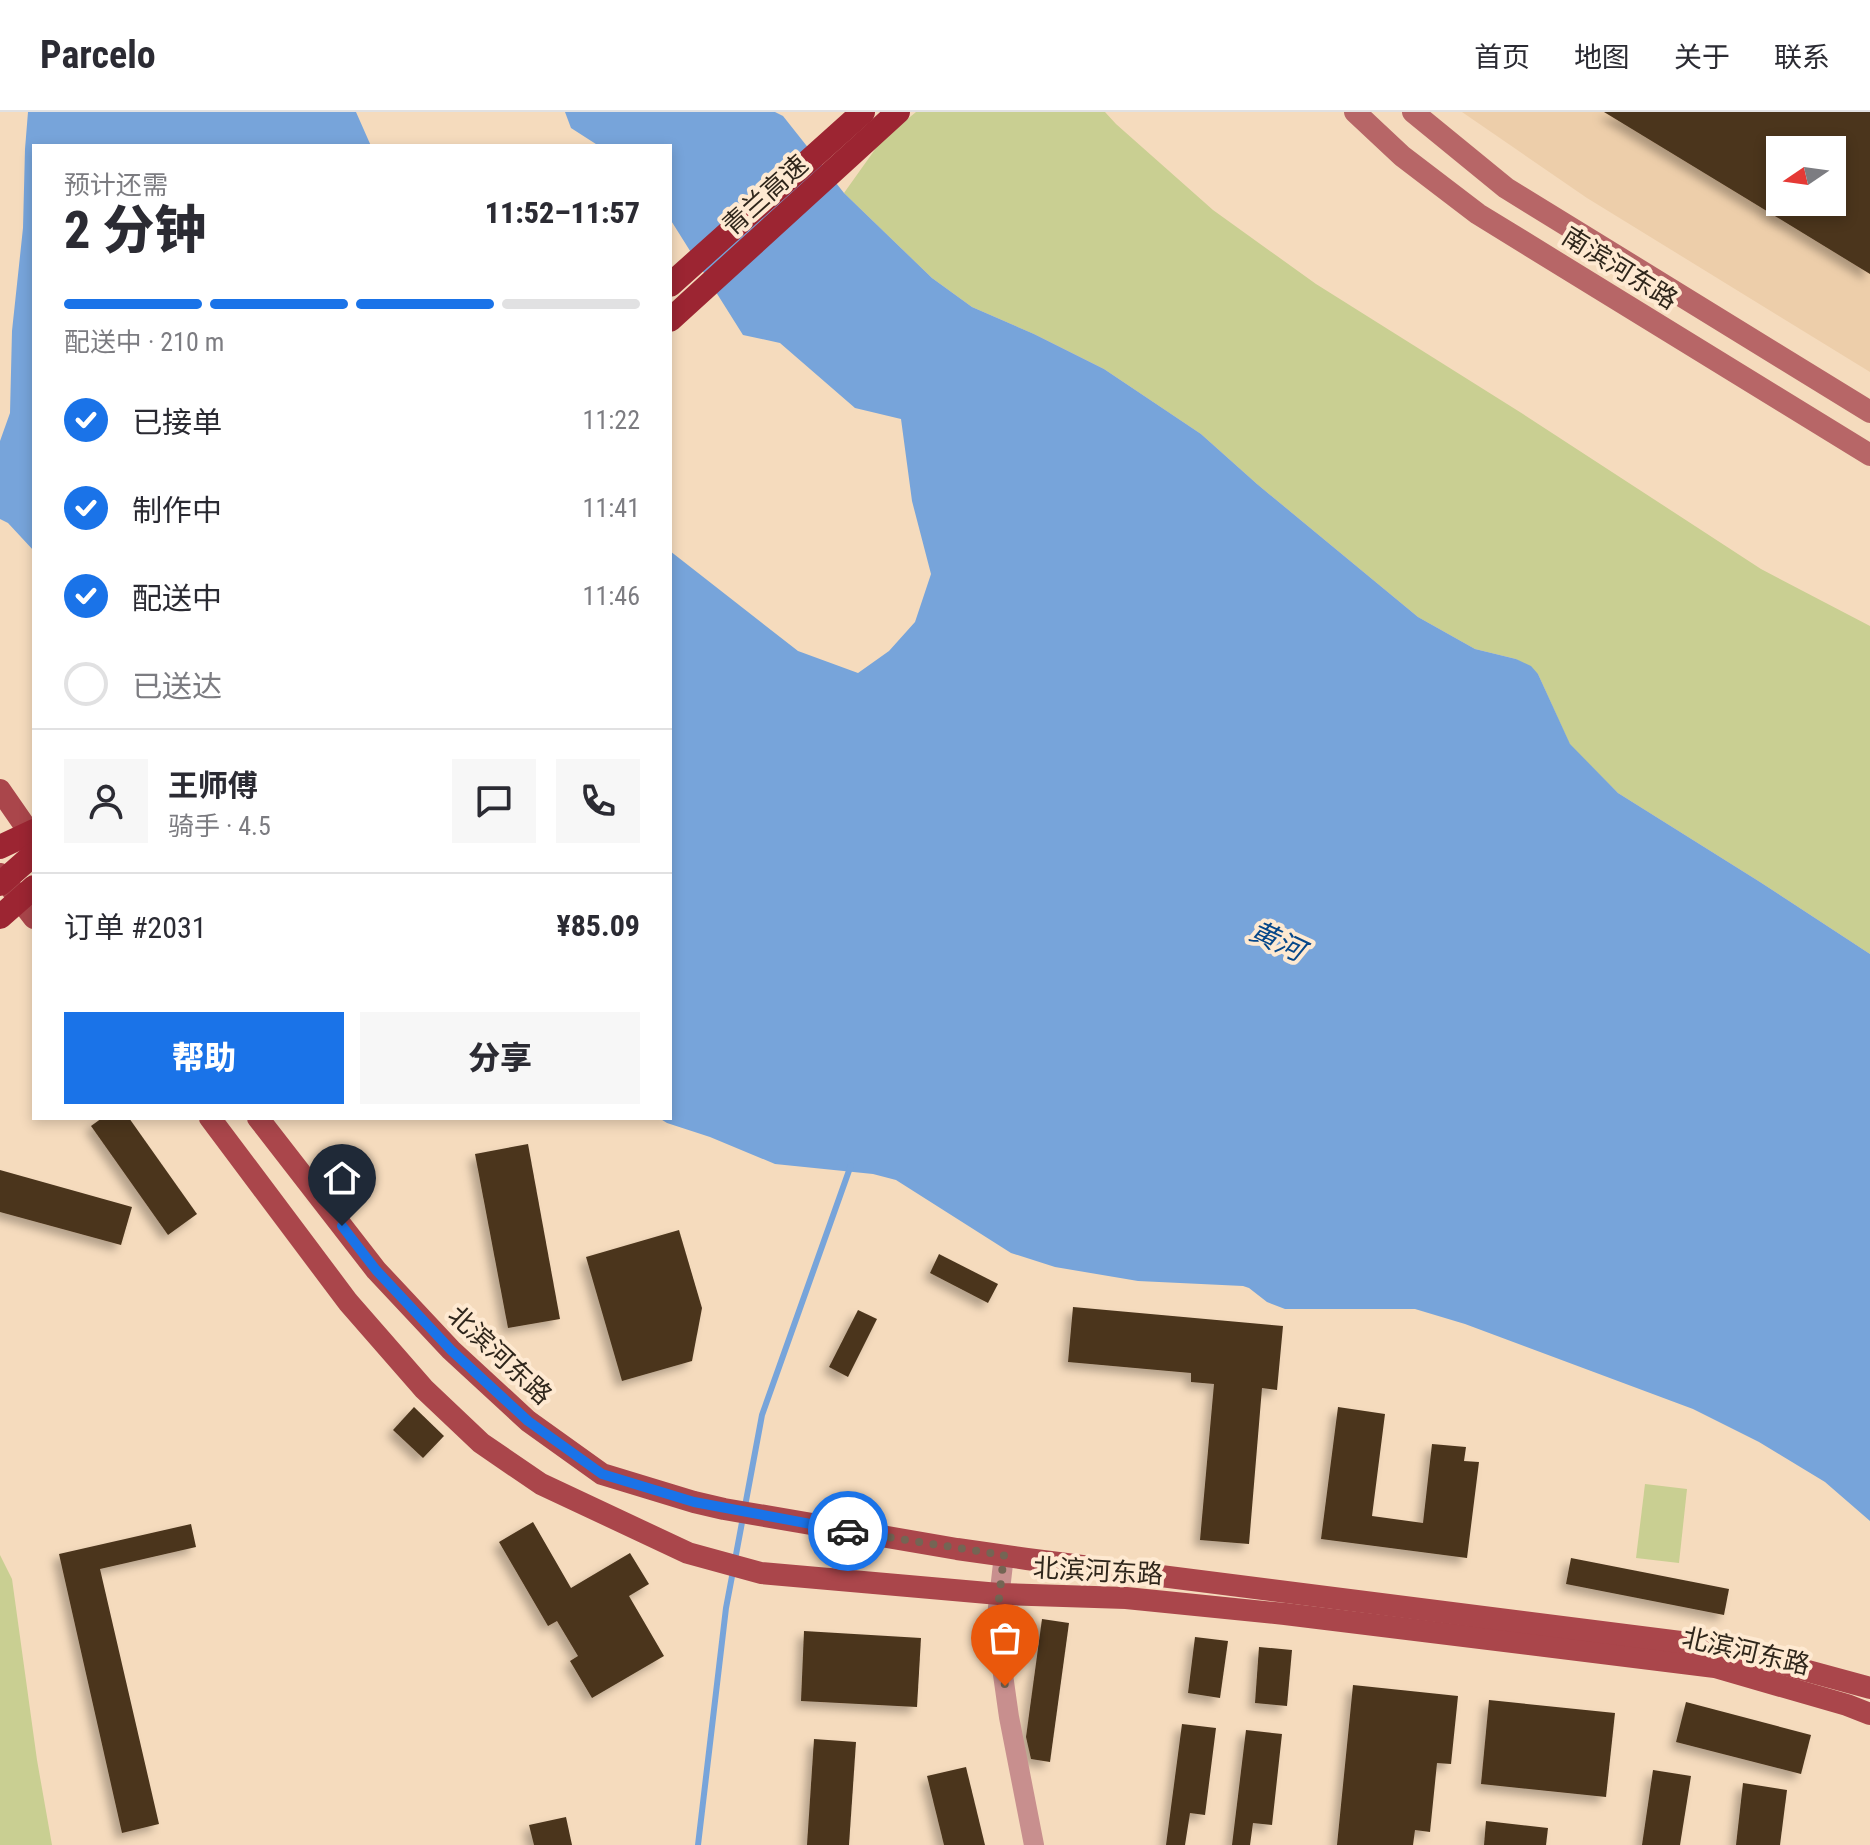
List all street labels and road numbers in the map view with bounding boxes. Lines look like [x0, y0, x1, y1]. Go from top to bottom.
street label: 青兰高速 [716, 149, 814, 241]
street label: 南滨河东路 [1557, 221, 1683, 315]
street label: 北滨河东路 [442, 1300, 558, 1410]
street label: 北滨河东路 [1032, 1553, 1164, 1589]
street label: 北滨河东路 [1679, 1622, 1813, 1680]

